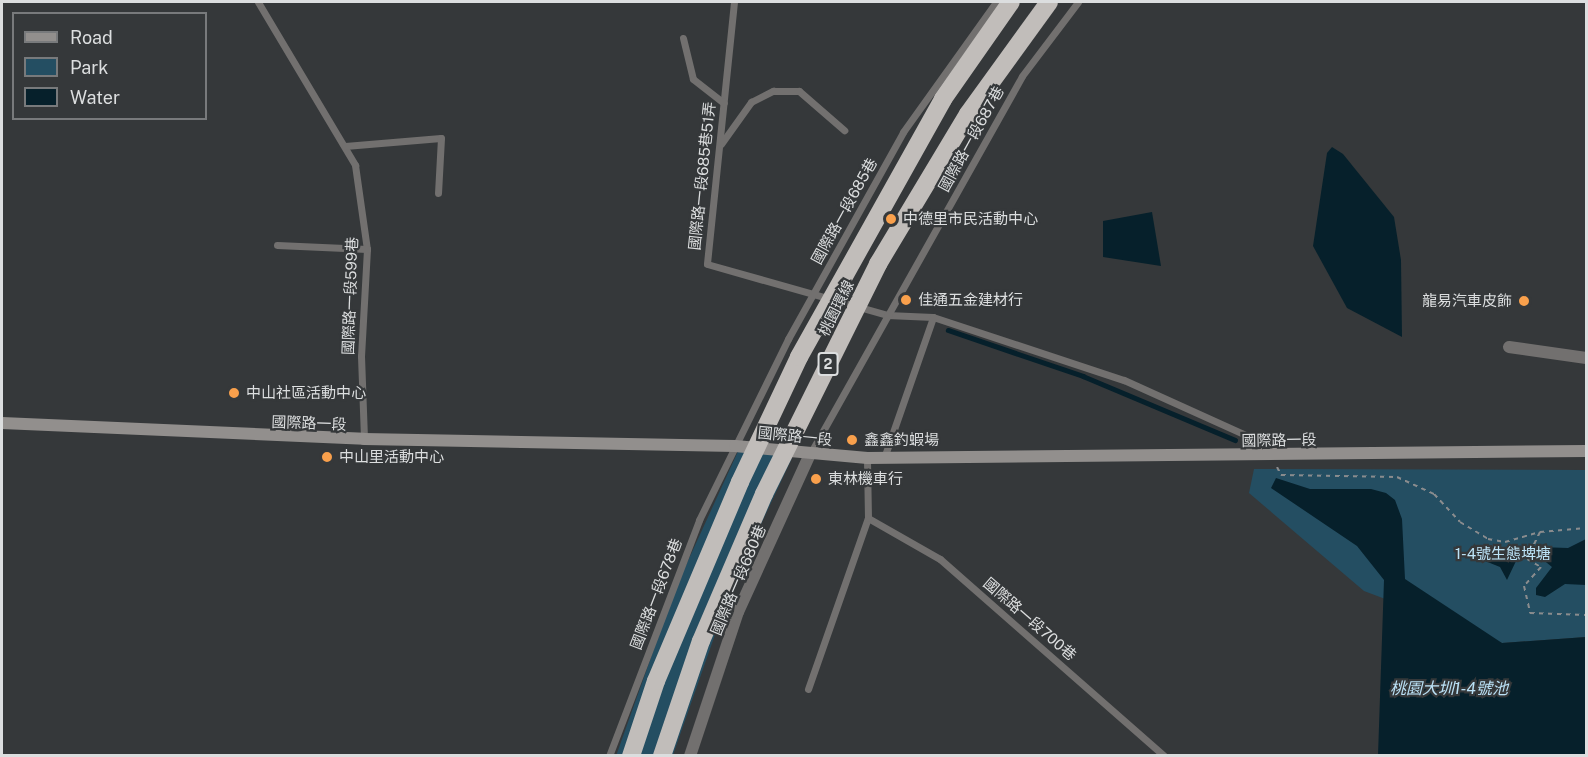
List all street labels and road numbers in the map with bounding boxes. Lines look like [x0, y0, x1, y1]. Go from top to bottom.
street label: 國際路一段687巷 [935, 83, 1007, 195]
street label: 國際路一段685巷51弄 [685, 101, 719, 251]
street label: 國際路一段685巷 [807, 155, 881, 267]
street label: 國際路一段599巷 [339, 237, 361, 355]
street label: 桃園環線 [814, 277, 858, 339]
road number: 2 [818, 353, 838, 375]
street label: 國際路一段 [271, 413, 347, 433]
street label: 國際路一段 [757, 423, 833, 449]
street label: 國際路一段 [1241, 430, 1317, 450]
street label: 國際路一段680巷 [707, 522, 769, 638]
street label: 國際路一段678巷 [627, 536, 685, 652]
street label: 國際路一段700巷 [980, 574, 1080, 664]

